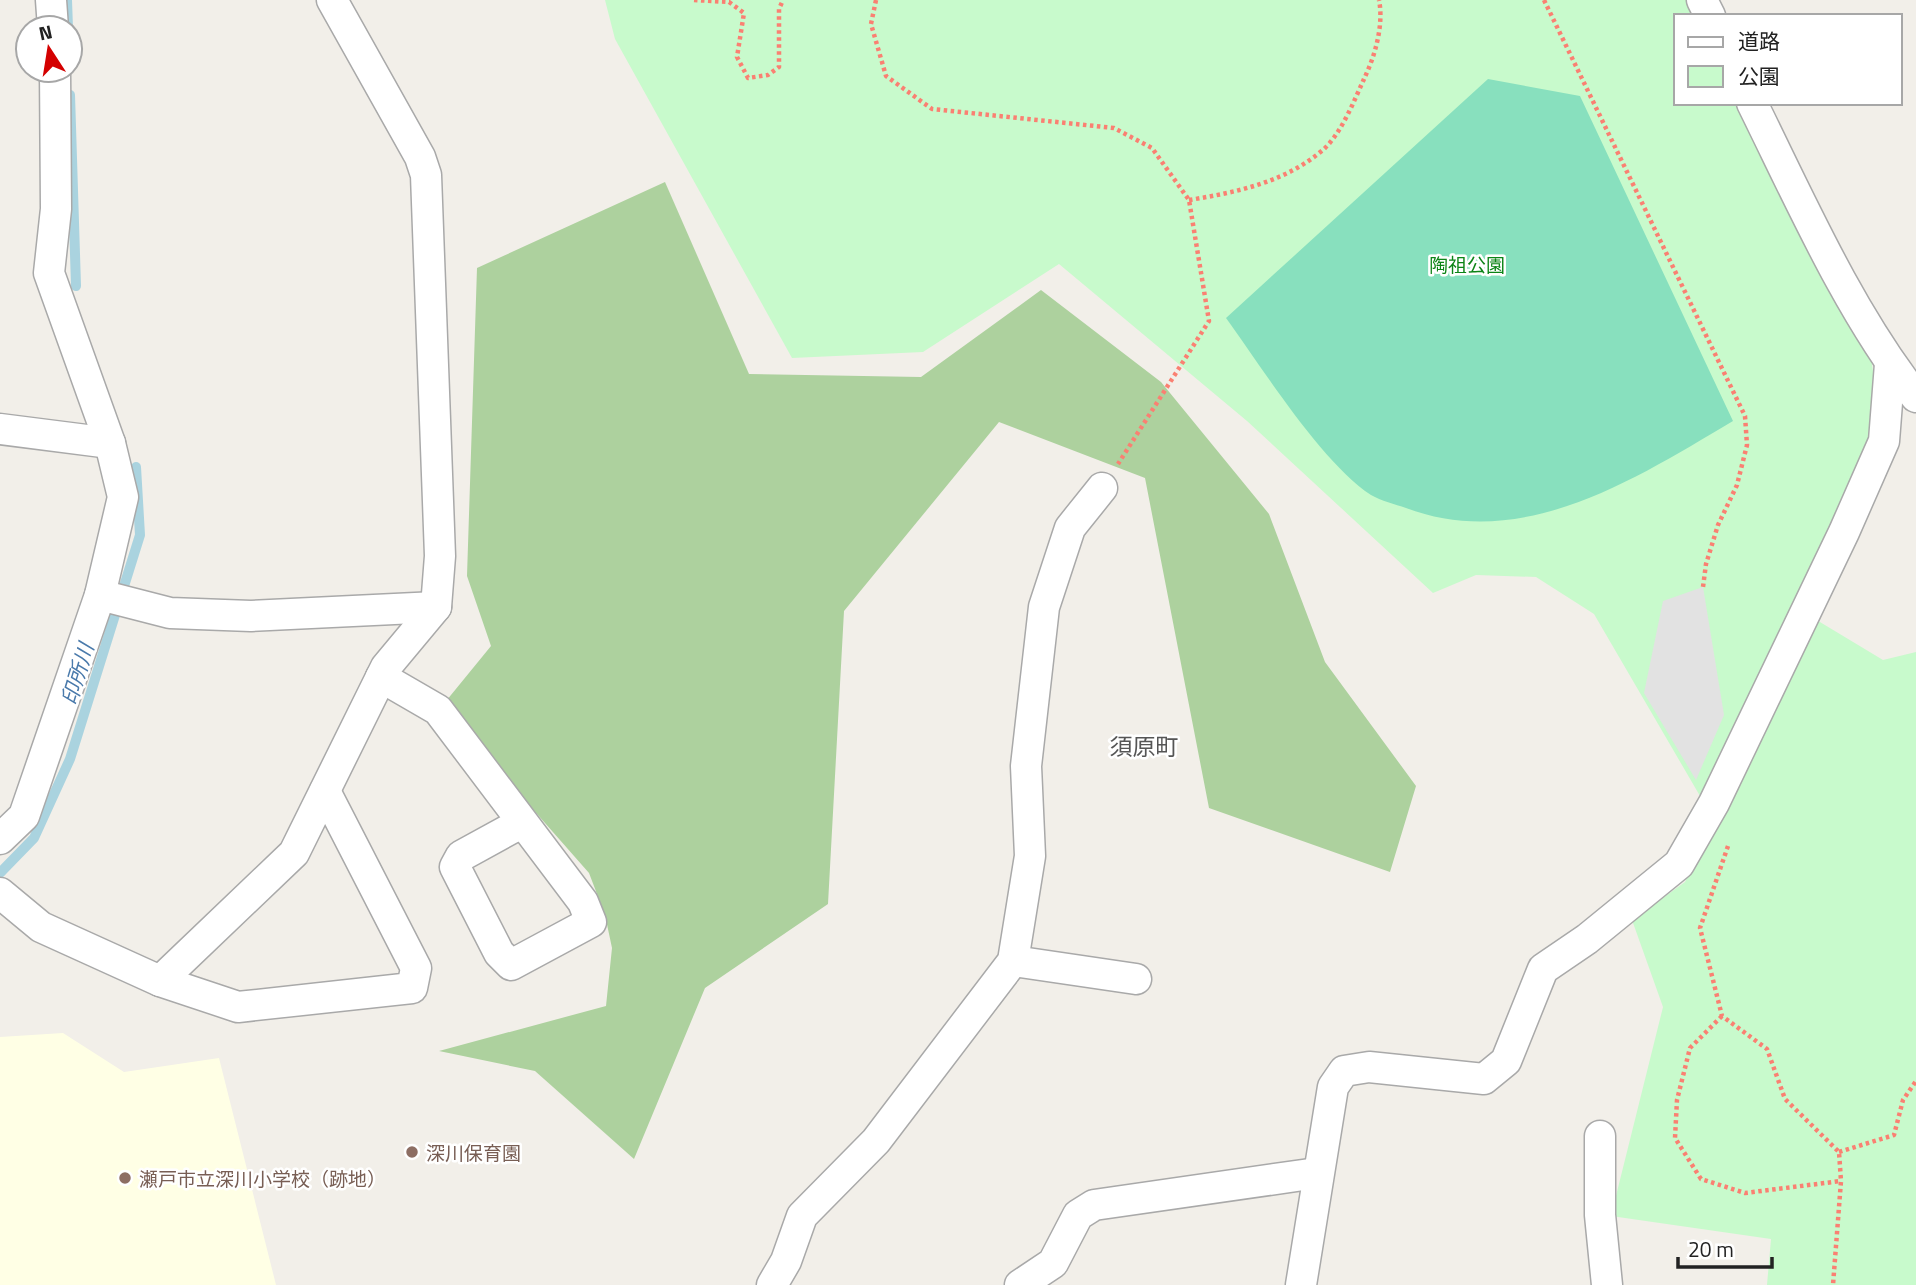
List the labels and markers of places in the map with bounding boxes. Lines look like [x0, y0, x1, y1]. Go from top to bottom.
place label: 深川保育園 [426, 1138, 521, 1167]
marker: 深川保育園 [404, 1144, 420, 1160]
place label: 瀬戸市立深川小学校（跡地） [139, 1164, 386, 1193]
marker: 瀬戸市立深川小学校（跡地） [117, 1170, 133, 1186]

